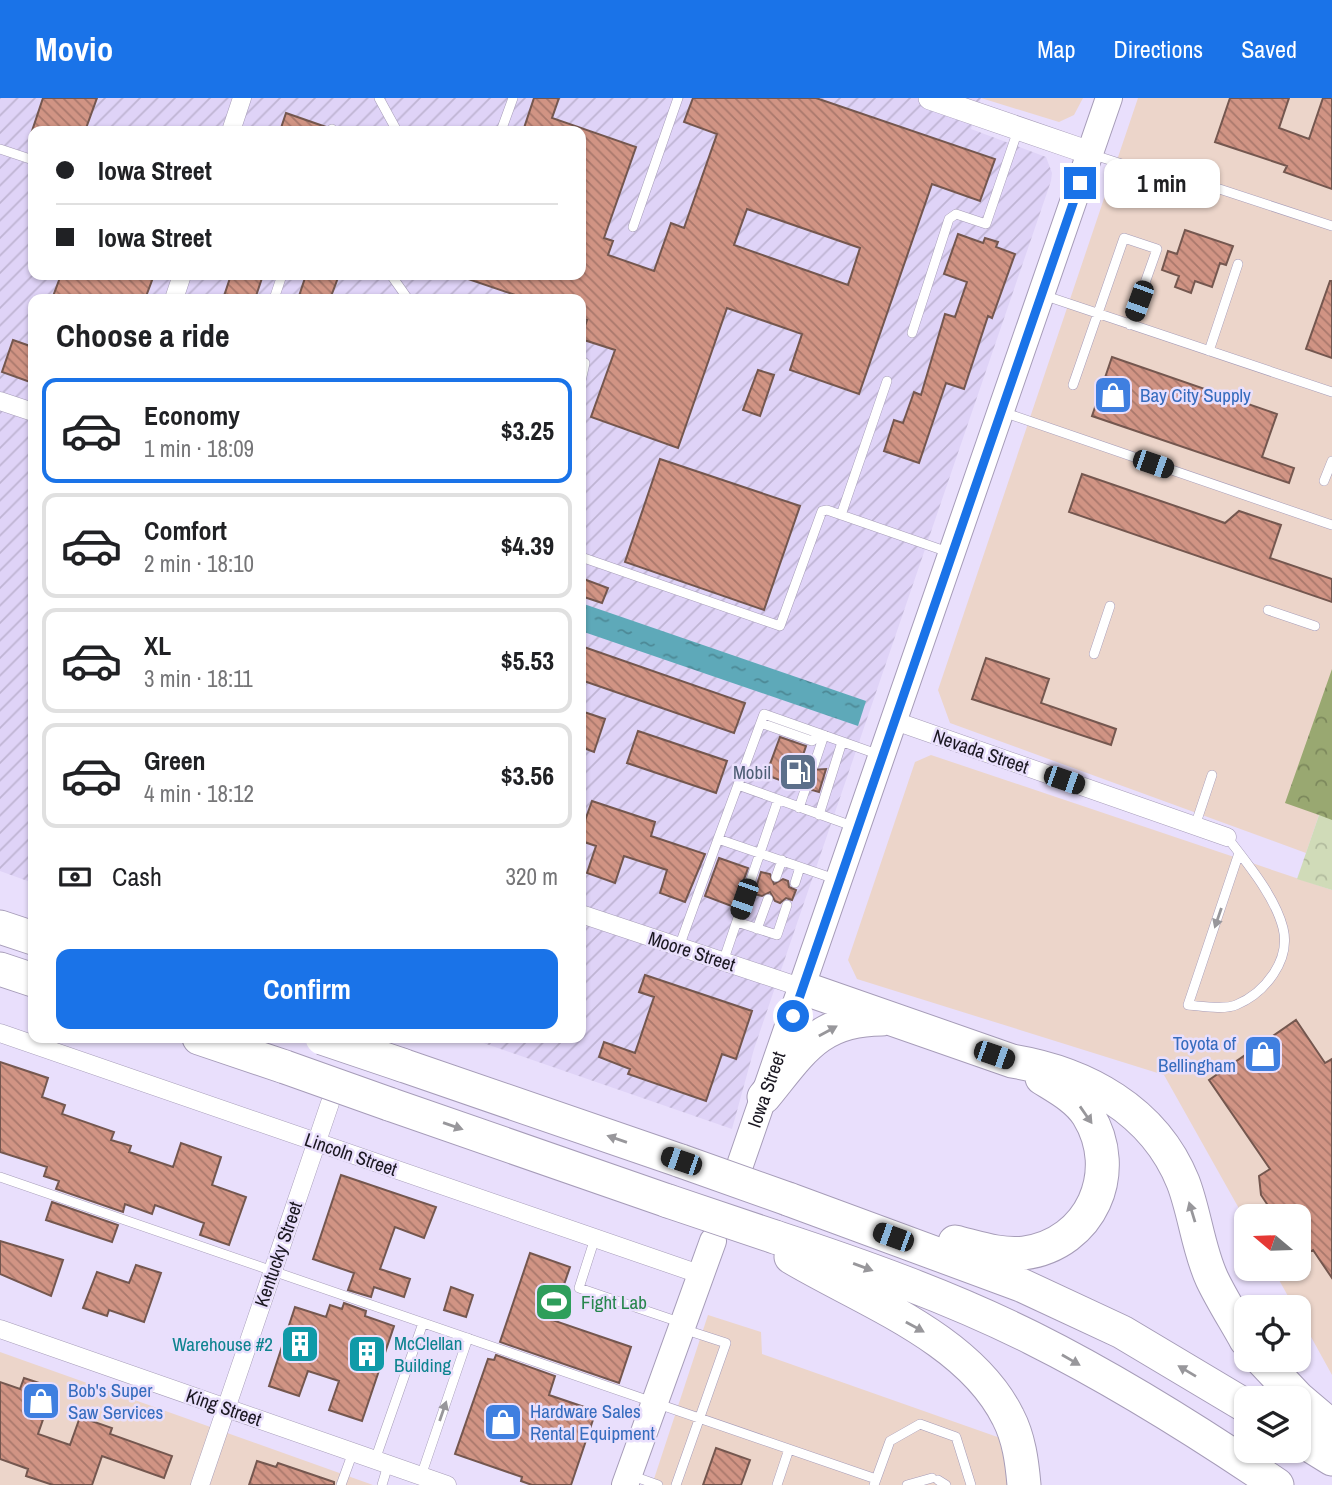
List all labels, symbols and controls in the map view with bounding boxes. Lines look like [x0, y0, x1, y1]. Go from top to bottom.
text: Movio [35, 27, 113, 71]
text: Map [1037, 33, 1075, 65]
text: Directions [1113, 33, 1203, 65]
text: Saved [1241, 33, 1297, 65]
text: Iowa Street [98, 153, 212, 188]
callout: 1 min [1104, 158, 1220, 208]
route end [1064, 167, 1096, 199]
text: 1 min [1137, 168, 1187, 199]
text: Iowa Street [98, 220, 212, 255]
car [1122, 278, 1157, 324]
text: Choose a ride [56, 314, 230, 357]
shop icon: Bay City Supply [1092, 374, 1134, 416]
place label: Bay City Supply [1140, 382, 1251, 408]
text: Economy [144, 398, 240, 433]
icon: car [60, 399, 123, 462]
text: $3.25 [501, 413, 554, 448]
text: 1 min · 18:09 [144, 433, 254, 464]
car [1130, 447, 1177, 481]
text: Comfort [144, 513, 227, 548]
icon: car [60, 514, 123, 577]
text: $4.39 [501, 528, 554, 563]
text: 2 min · 18:10 [144, 548, 254, 579]
text: XL [144, 628, 171, 663]
icon: car [60, 629, 123, 692]
text: $5.53 [501, 643, 554, 678]
text: 3 min · 18:11 [144, 663, 253, 694]
street label: Nevada Street [930, 722, 1033, 780]
text: Green [144, 743, 206, 778]
icon: car [60, 744, 123, 807]
fuel station icon: Mobil [777, 751, 819, 793]
text: $3.56 [501, 758, 554, 793]
place label: Mobil [733, 759, 771, 785]
car [1041, 763, 1088, 797]
text: 4 min · 18:12 [144, 778, 254, 809]
icon: cash [56, 858, 94, 896]
text: Cash [112, 859, 162, 894]
text: 320 m [506, 861, 558, 892]
car [728, 876, 761, 922]
one-way arrow [1212, 907, 1222, 928]
street label: Moore Street [645, 925, 739, 977]
button: Confirm [56, 949, 558, 1029]
route start [777, 1000, 809, 1032]
one-way arrow [818, 1025, 837, 1037]
place label: Toyota of Bellingham [1158, 1030, 1237, 1078]
shop icon: Toyota of Bellingham [1242, 1033, 1284, 1075]
car [971, 1038, 1018, 1072]
street label: Iowa Street [741, 1047, 792, 1131]
one-way arrow [1079, 1106, 1093, 1124]
one-way arrow [443, 1121, 464, 1132]
street label: Lincoln Street [301, 1126, 401, 1182]
one-way arrow [606, 1133, 627, 1144]
car [658, 1144, 705, 1178]
street label: Kentucky Street [248, 1197, 308, 1310]
one-way arrow [1187, 1201, 1197, 1222]
north arrow [1234, 1204, 1311, 1281]
map controls [1234, 1204, 1311, 1463]
car [870, 1220, 917, 1254]
one-way arrow [853, 1262, 874, 1273]
sports icon: Fight Lab [533, 1281, 575, 1323]
place label: Fight Lab [581, 1289, 647, 1315]
button: locate [1234, 1295, 1311, 1372]
one-way arrow [905, 1321, 925, 1333]
building icon: Warehouse #2 [279, 1323, 321, 1365]
place label: McClellan Building [394, 1330, 462, 1378]
place label: Warehouse #2 [172, 1331, 273, 1357]
building icon: McClellan Building [346, 1333, 388, 1375]
one-way arrow [1061, 1354, 1080, 1366]
one-way arrow [1178, 1365, 1197, 1378]
place label: Bob's Super Saw Services [68, 1377, 163, 1425]
shop icon: Bob's Super Saw Services [20, 1380, 62, 1422]
street label: King Street [183, 1382, 266, 1432]
button: layers [1234, 1386, 1311, 1463]
place label: Hardware Sales Rental Equipment [530, 1398, 655, 1446]
one-way arrow [438, 1401, 449, 1422]
shop icon: Hardware Sales Rental Equipment [482, 1401, 524, 1443]

